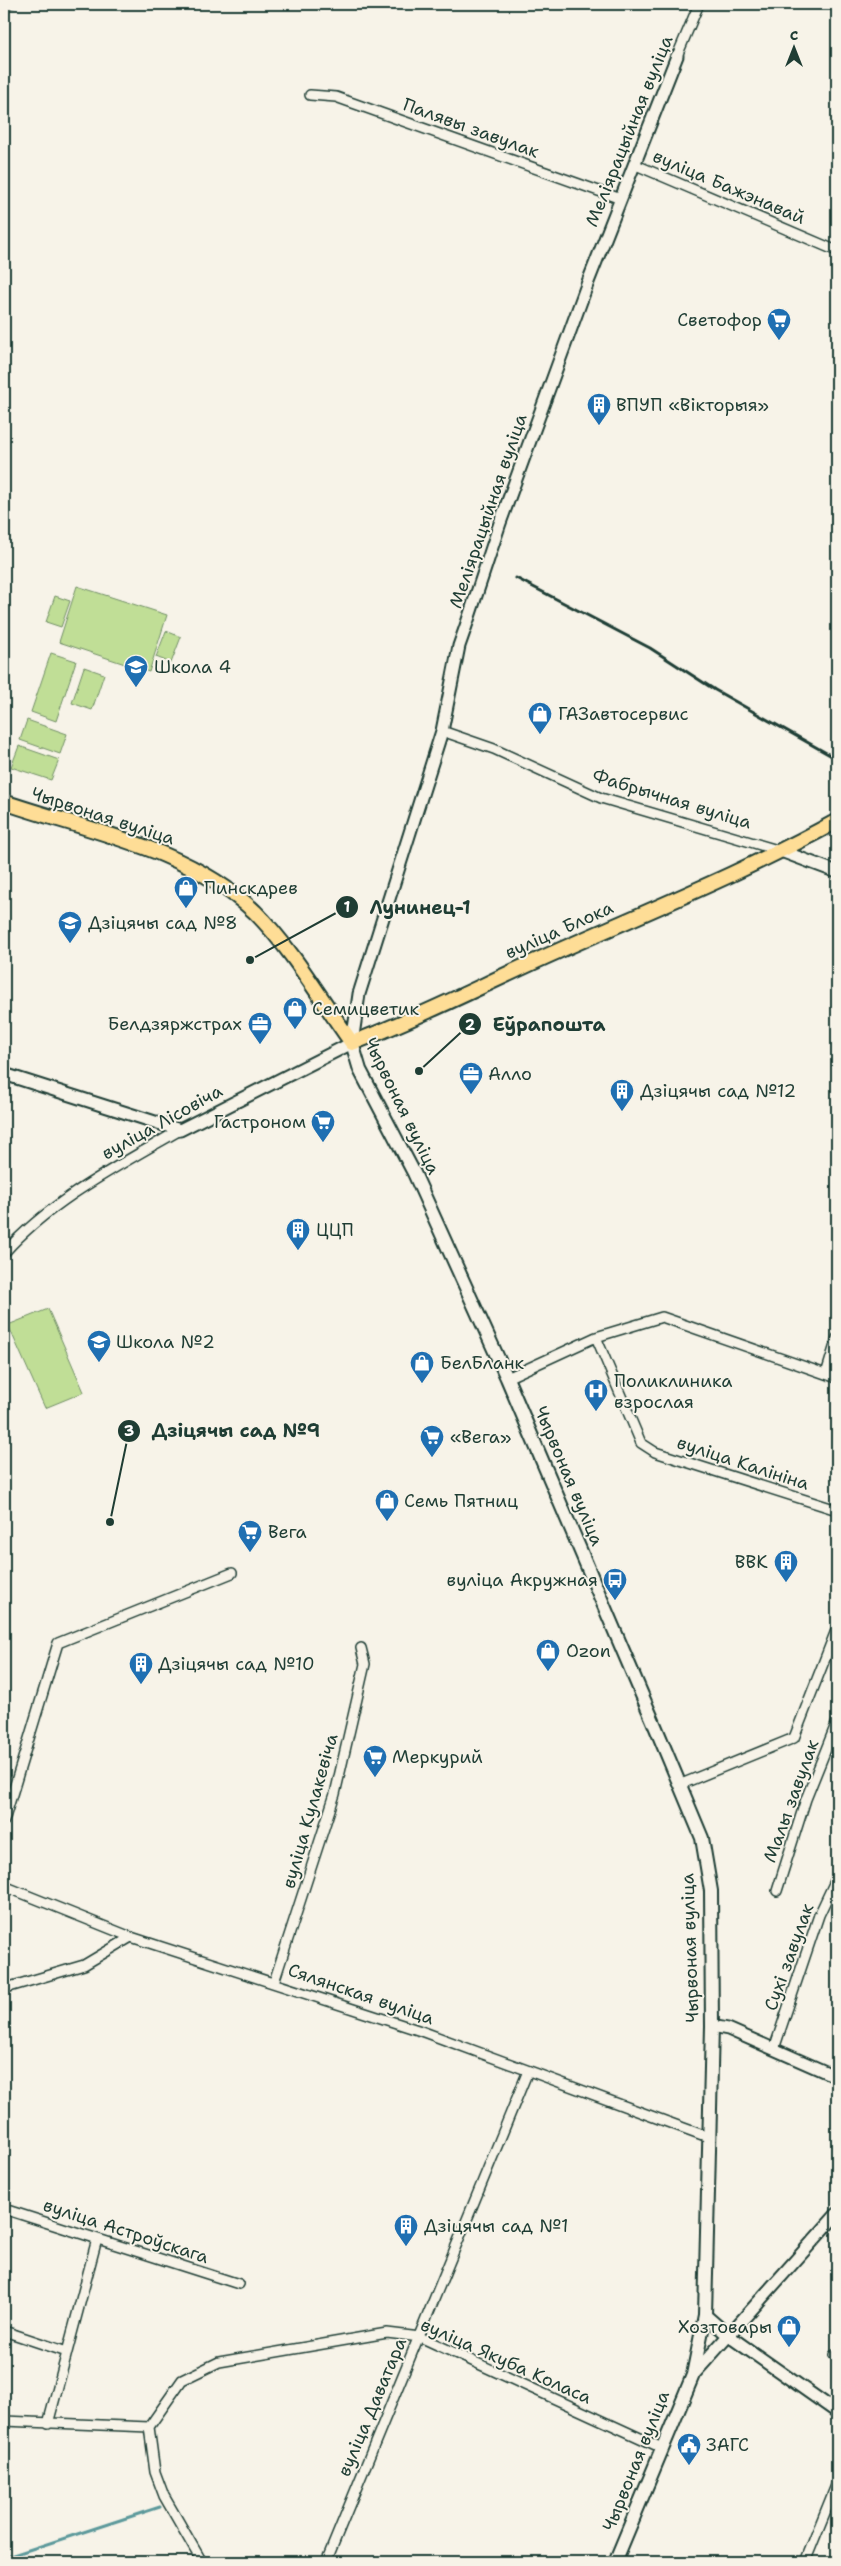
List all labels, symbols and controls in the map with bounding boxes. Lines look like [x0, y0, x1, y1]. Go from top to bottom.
north arrow [768, 22, 818, 72]
text: С [790, 26, 798, 44]
street label: Меліярацыйная вуліца [580, 32, 678, 230]
street label: Палявы завулак [400, 92, 543, 164]
street label: вуліца Бажэнавай [649, 144, 809, 230]
supermarket icon: Светофор [766, 307, 792, 341]
place label: Светофор [677, 308, 762, 332]
building icon: ВПУП «Вікторыя» [586, 392, 612, 426]
place label: ВПУП «Вікторыя» [616, 393, 769, 417]
street label: Меліярацыйная вуліца [443, 410, 533, 612]
school or university icon: Школа 4 [123, 654, 149, 688]
place label: Школа 4 [154, 655, 231, 679]
shop icon: ГАЗавтосервис [527, 701, 553, 735]
place label: ГАЗавтосервис [558, 702, 689, 726]
street label: Фабрычная вуліца [590, 763, 754, 835]
street label: Чырвоная вуліца [28, 782, 178, 850]
shop icon: Пинскдрев [173, 875, 199, 909]
place label: Пинскдрев [204, 876, 298, 900]
callout: Лунинец-1 [335, 890, 481, 924]
text: Лунинец-1 [369, 895, 471, 920]
street label: вуліца Блока [501, 895, 617, 965]
text: 1 [344, 897, 351, 917]
school or university icon: Дзіцячы сад №8 [57, 910, 83, 944]
place label: Дзіцячы сад №8 [88, 911, 238, 935]
shop icon: Семицветик [282, 996, 308, 1030]
place label: Семицветик [312, 997, 419, 1021]
callout: Еўрапошта [458, 1007, 616, 1041]
office icon: Белдзяржстрах [247, 1011, 273, 1045]
place label: Белдзяржстрах [108, 1012, 242, 1036]
text: Еўрапошта [493, 1012, 605, 1037]
text: 2 [465, 1015, 476, 1035]
street label: Чырвоная вуліца [358, 1034, 446, 1178]
office icon: Алло [458, 1061, 484, 1095]
place label: Алло [488, 1062, 532, 1086]
building icon: Дзіцячы сад №12 [609, 1078, 635, 1112]
street label: вуліца Лісовіча [97, 1079, 227, 1165]
place label: Дзіцячы сад №12 [640, 1079, 796, 1103]
supermarket icon: Гастроном [310, 1109, 336, 1143]
place label: Гастроном [214, 1110, 306, 1134]
building icon: ЦЦП [285, 1217, 311, 1251]
place label: ЦЦП [316, 1218, 354, 1242]
school or university icon: Школа №2 [86, 1329, 112, 1363]
place label: Школа №2 [116, 1330, 215, 1354]
shop icon: БелБланк [409, 1350, 435, 1384]
place label: БелБланк [440, 1351, 524, 1375]
place label: Поликлиника взрослая [614, 1369, 732, 1414]
hospital icon: Поликлиника взрослая [583, 1378, 609, 1412]
street label: Чырвоная вуліца [529, 1403, 609, 1549]
callout: Дзіцячы сад №9 [117, 1414, 330, 1448]
text: Дзіцячы сад №9 [152, 1418, 320, 1443]
text: 3 [124, 1421, 134, 1441]
supermarket icon: «Вега» [419, 1424, 445, 1458]
place label: «Вега» [450, 1425, 511, 1449]
street label: вуліца Калініна [674, 1430, 812, 1496]
shop icon: Семь Пятниц [374, 1488, 400, 1522]
place label: Семь Пятниц [404, 1489, 518, 1513]
supermarket icon: Вега [237, 1519, 263, 1553]
place label: Вега [268, 1520, 307, 1544]
building icon: ВВК [773, 1549, 799, 1583]
place label: ВВК [735, 1550, 768, 1574]
bus stop icon: вуліца Акружная [602, 1567, 628, 1601]
place label: вуліца Акружная [447, 1568, 598, 1592]
shop icon: Ozon [535, 1638, 561, 1672]
place label: Ozon [566, 1639, 611, 1663]
building icon: Дзіцячы сад №10 [128, 1651, 154, 1685]
place label: Дзіцячы сад №10 [158, 1652, 315, 1676]
street label: вуліца Кулакевіча [276, 1731, 344, 1891]
street label: Малы завулак [758, 1736, 825, 1866]
supermarket icon: Меркурий [362, 1744, 388, 1778]
place label: Меркурий [392, 1745, 483, 1769]
street label: Чырвоная вуліца [675, 1873, 705, 2023]
street label: Сухі завулак [758, 1900, 820, 2014]
street label: Сялянская вуліца [285, 1958, 437, 2030]
street label: вуліца Астроўскага [40, 2193, 212, 2269]
building icon: Дзіцячы сад №1 [393, 2213, 419, 2247]
place label: Дзіцячы сад №1 [424, 2214, 568, 2238]
street label: вуліца Якуба Коласа [417, 2312, 595, 2410]
shop icon: Хозтовары [776, 2314, 802, 2348]
place label: Хозтовары [678, 2315, 772, 2339]
street label: вуліца Даватара [332, 2334, 412, 2480]
street label: Чырвоная вуліца [597, 2387, 675, 2535]
public building icon: ЗАГС [676, 2432, 702, 2466]
place label: ЗАГС [706, 2433, 749, 2457]

